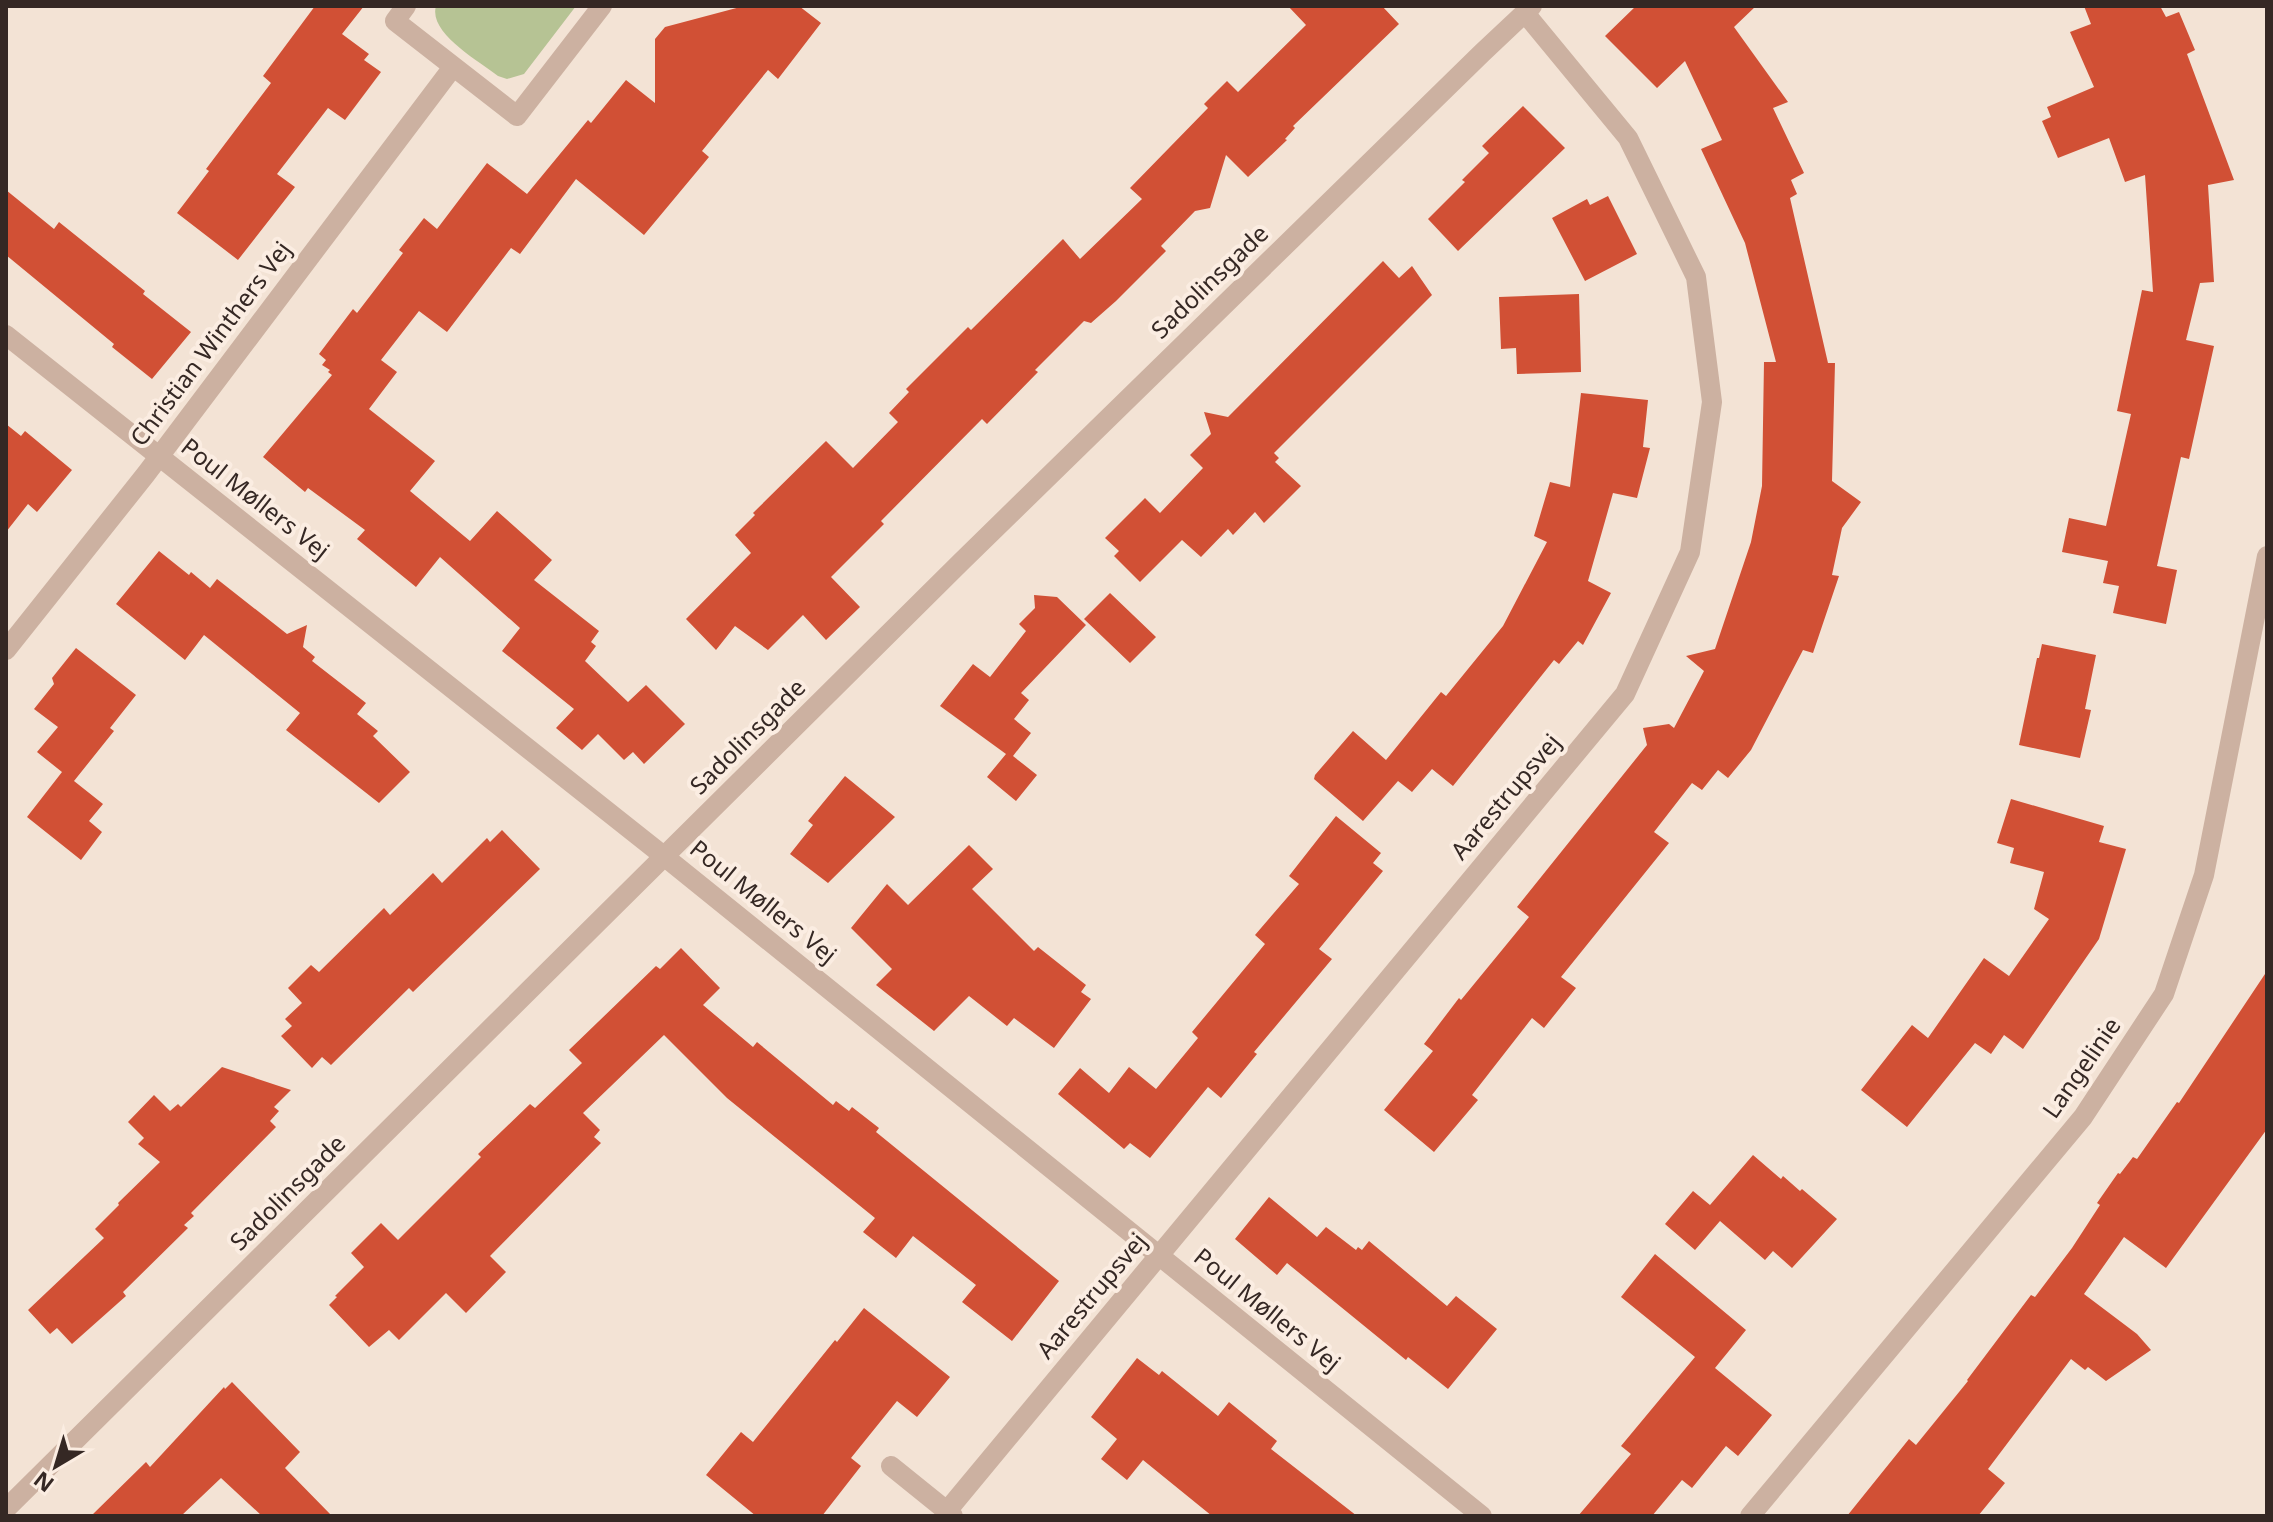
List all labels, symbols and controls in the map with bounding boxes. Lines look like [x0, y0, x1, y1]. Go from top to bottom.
street label: Sadolinsgade [1143, 217, 1275, 345]
street label: Christian Winthers Vej [122, 234, 298, 452]
street label: Poul Møllers Vej [175, 429, 337, 566]
street label: Sadolinsgade [682, 671, 812, 801]
street label: Aarestrupsvej [1442, 726, 1567, 866]
street label: Poul Møllers Vej [684, 831, 844, 970]
street label: Langelinie [2034, 1010, 2128, 1124]
street label: Sadolinsgade [222, 1127, 352, 1257]
street label: Aarestrupsvej [1028, 1225, 1153, 1365]
street label: Poul Møllers Vej [1188, 1239, 1348, 1378]
north arrow [16, 1426, 96, 1506]
text: N [27, 1465, 59, 1500]

